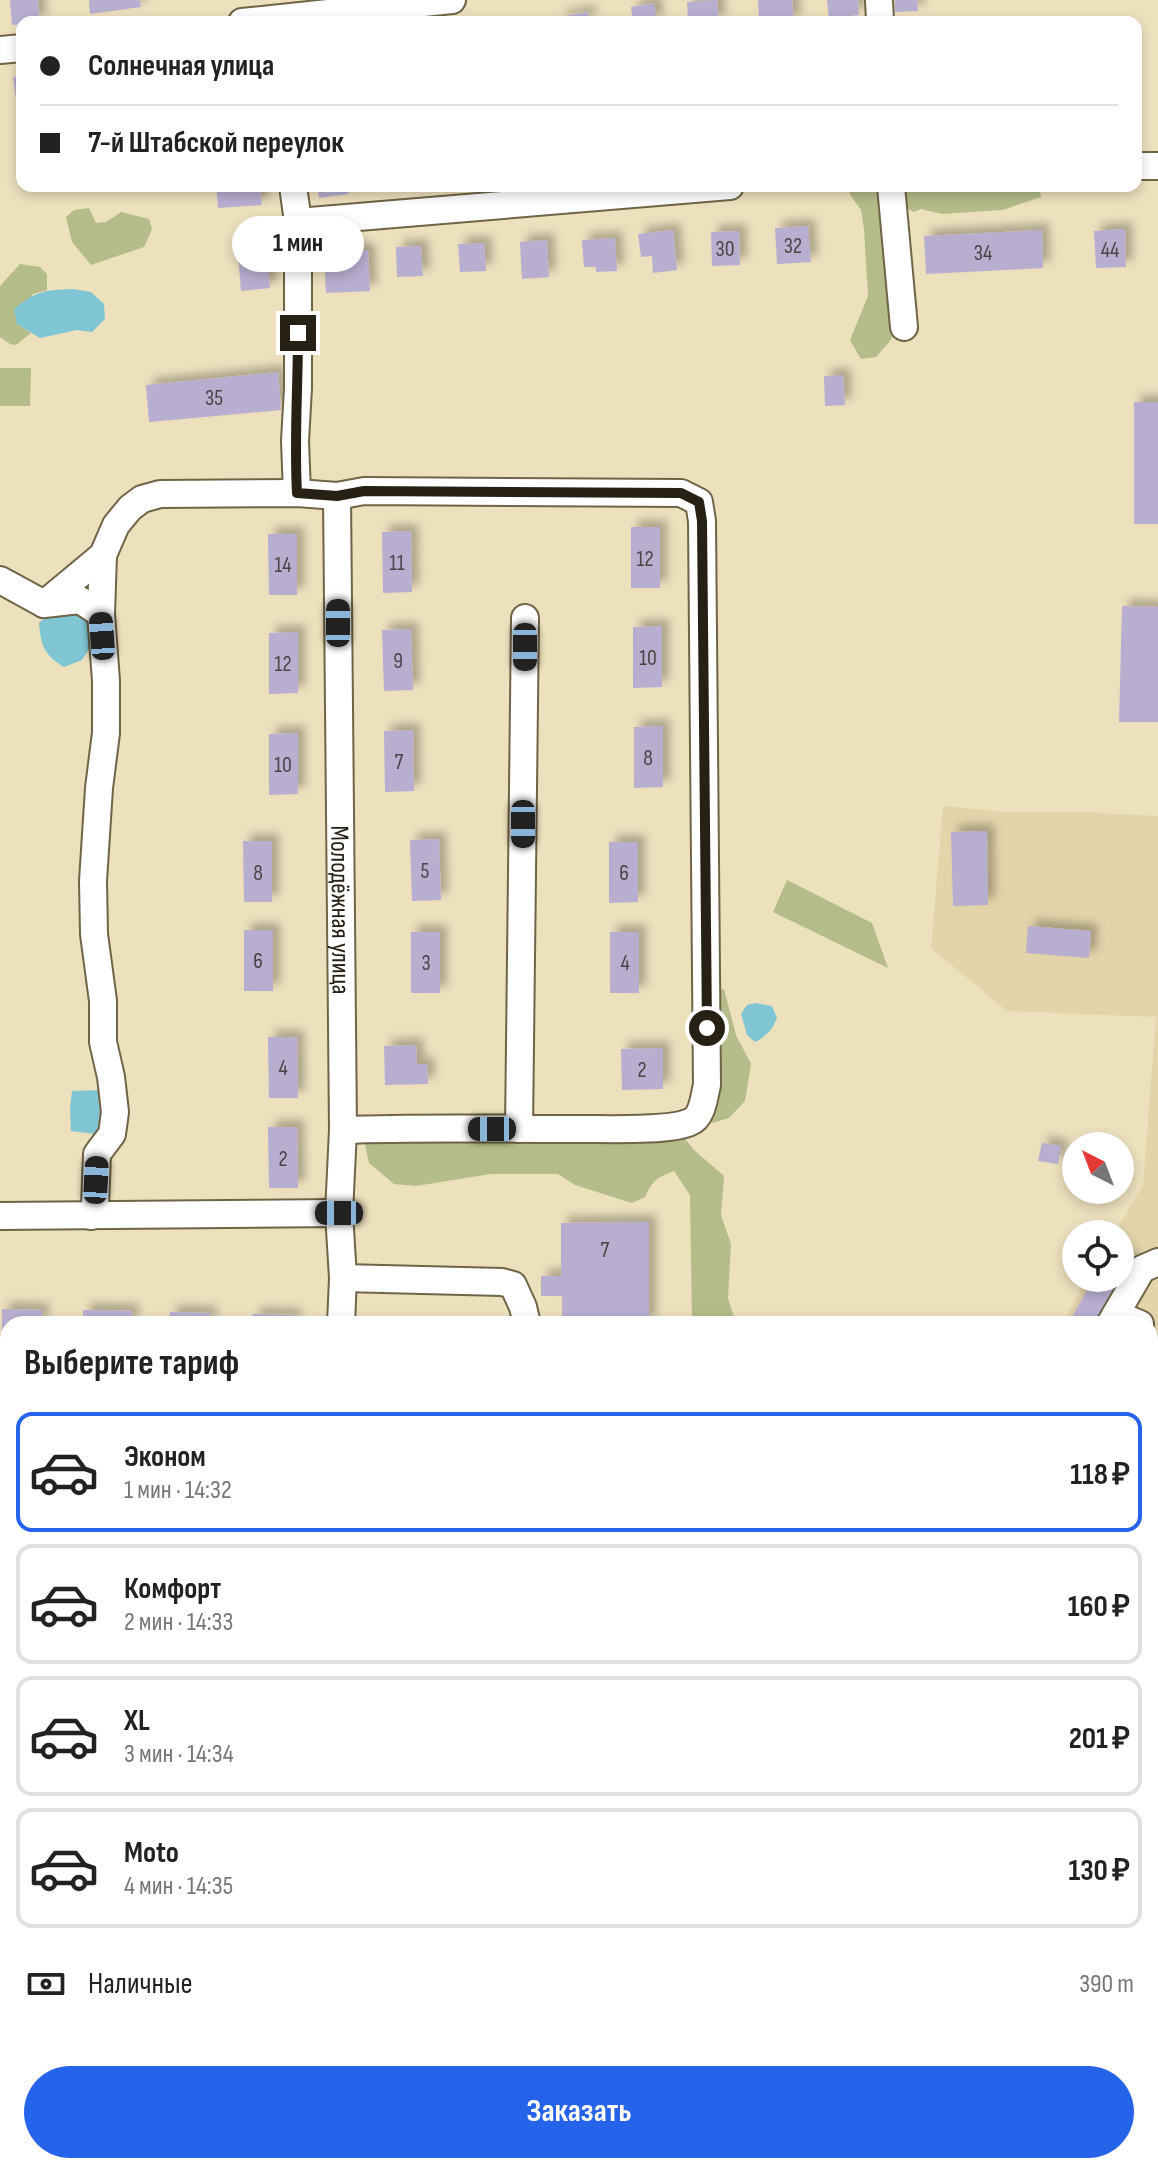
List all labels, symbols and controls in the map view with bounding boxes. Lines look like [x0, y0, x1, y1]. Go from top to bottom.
text: Солнечная улица [88, 48, 274, 84]
text: 7-й Штабской переулок [88, 125, 344, 161]
callout: 1 мин [232, 217, 364, 273]
text: 1 мин [273, 228, 323, 259]
house number: 32 [784, 233, 802, 260]
house number: 30 [715, 236, 735, 263]
house number: 44 [1101, 237, 1119, 264]
house number: 34 [974, 240, 992, 267]
route end [280, 315, 316, 351]
house number: 35 [205, 385, 223, 412]
house number: 12 [636, 546, 654, 573]
house number: 11 [389, 550, 405, 577]
house number: 14 [275, 552, 291, 579]
car [326, 599, 350, 647]
car [88, 611, 116, 661]
car [513, 623, 537, 671]
house number: 10 [639, 645, 657, 672]
house number: 9 [393, 648, 403, 675]
house number: 12 [274, 651, 292, 678]
house number: 8 [643, 745, 653, 772]
house number: 7 [395, 749, 404, 776]
house number: 10 [274, 752, 292, 779]
car [511, 800, 535, 848]
street label: Молодёжная улица [323, 825, 356, 995]
house number: 5 [421, 858, 430, 885]
house number: 8 [253, 860, 263, 887]
house number: 6 [619, 860, 629, 887]
house number: 6 [253, 948, 263, 975]
house number: 3 [421, 950, 431, 977]
house number: 4 [620, 950, 630, 977]
route start [689, 1010, 725, 1046]
house number: 4 [278, 1055, 288, 1082]
house number: 2 [637, 1057, 647, 1084]
car [468, 1117, 516, 1141]
north arrow [1062, 1132, 1134, 1204]
map controls [1062, 1132, 1134, 1292]
house number: 2 [278, 1146, 288, 1173]
car [83, 1155, 109, 1205]
car [315, 1201, 363, 1225]
button: locate [1062, 1220, 1134, 1292]
house number: 7 [601, 1237, 610, 1264]
text: Выберите тариф [24, 1342, 239, 1385]
icon: car [28, 1436, 100, 1508]
text: Эконом [124, 1439, 206, 1475]
text: 118 ₽ [1070, 1457, 1130, 1493]
text: 1 мин · 14:32 [124, 1475, 232, 1506]
icon: car [28, 1568, 100, 1640]
text: Комфорт [124, 1571, 221, 1607]
text: 160 ₽ [1068, 1589, 1130, 1625]
text: 2 мин · 14:33 [124, 1607, 233, 1638]
icon: car [28, 1700, 100, 1772]
text: XL [124, 1703, 150, 1739]
text: 201 ₽ [1069, 1721, 1130, 1757]
text: 3 мин · 14:34 [124, 1739, 234, 1770]
icon: car [28, 1832, 100, 1904]
text: Moto [124, 1835, 179, 1871]
text: 130 ₽ [1068, 1853, 1130, 1889]
text: 4 мин · 14:35 [124, 1871, 233, 1902]
icon: cash [24, 1962, 68, 2006]
text: Наличные [88, 1966, 193, 2002]
text: 390 m [1079, 1969, 1134, 2000]
button: Заказать [24, 2066, 1134, 2158]

